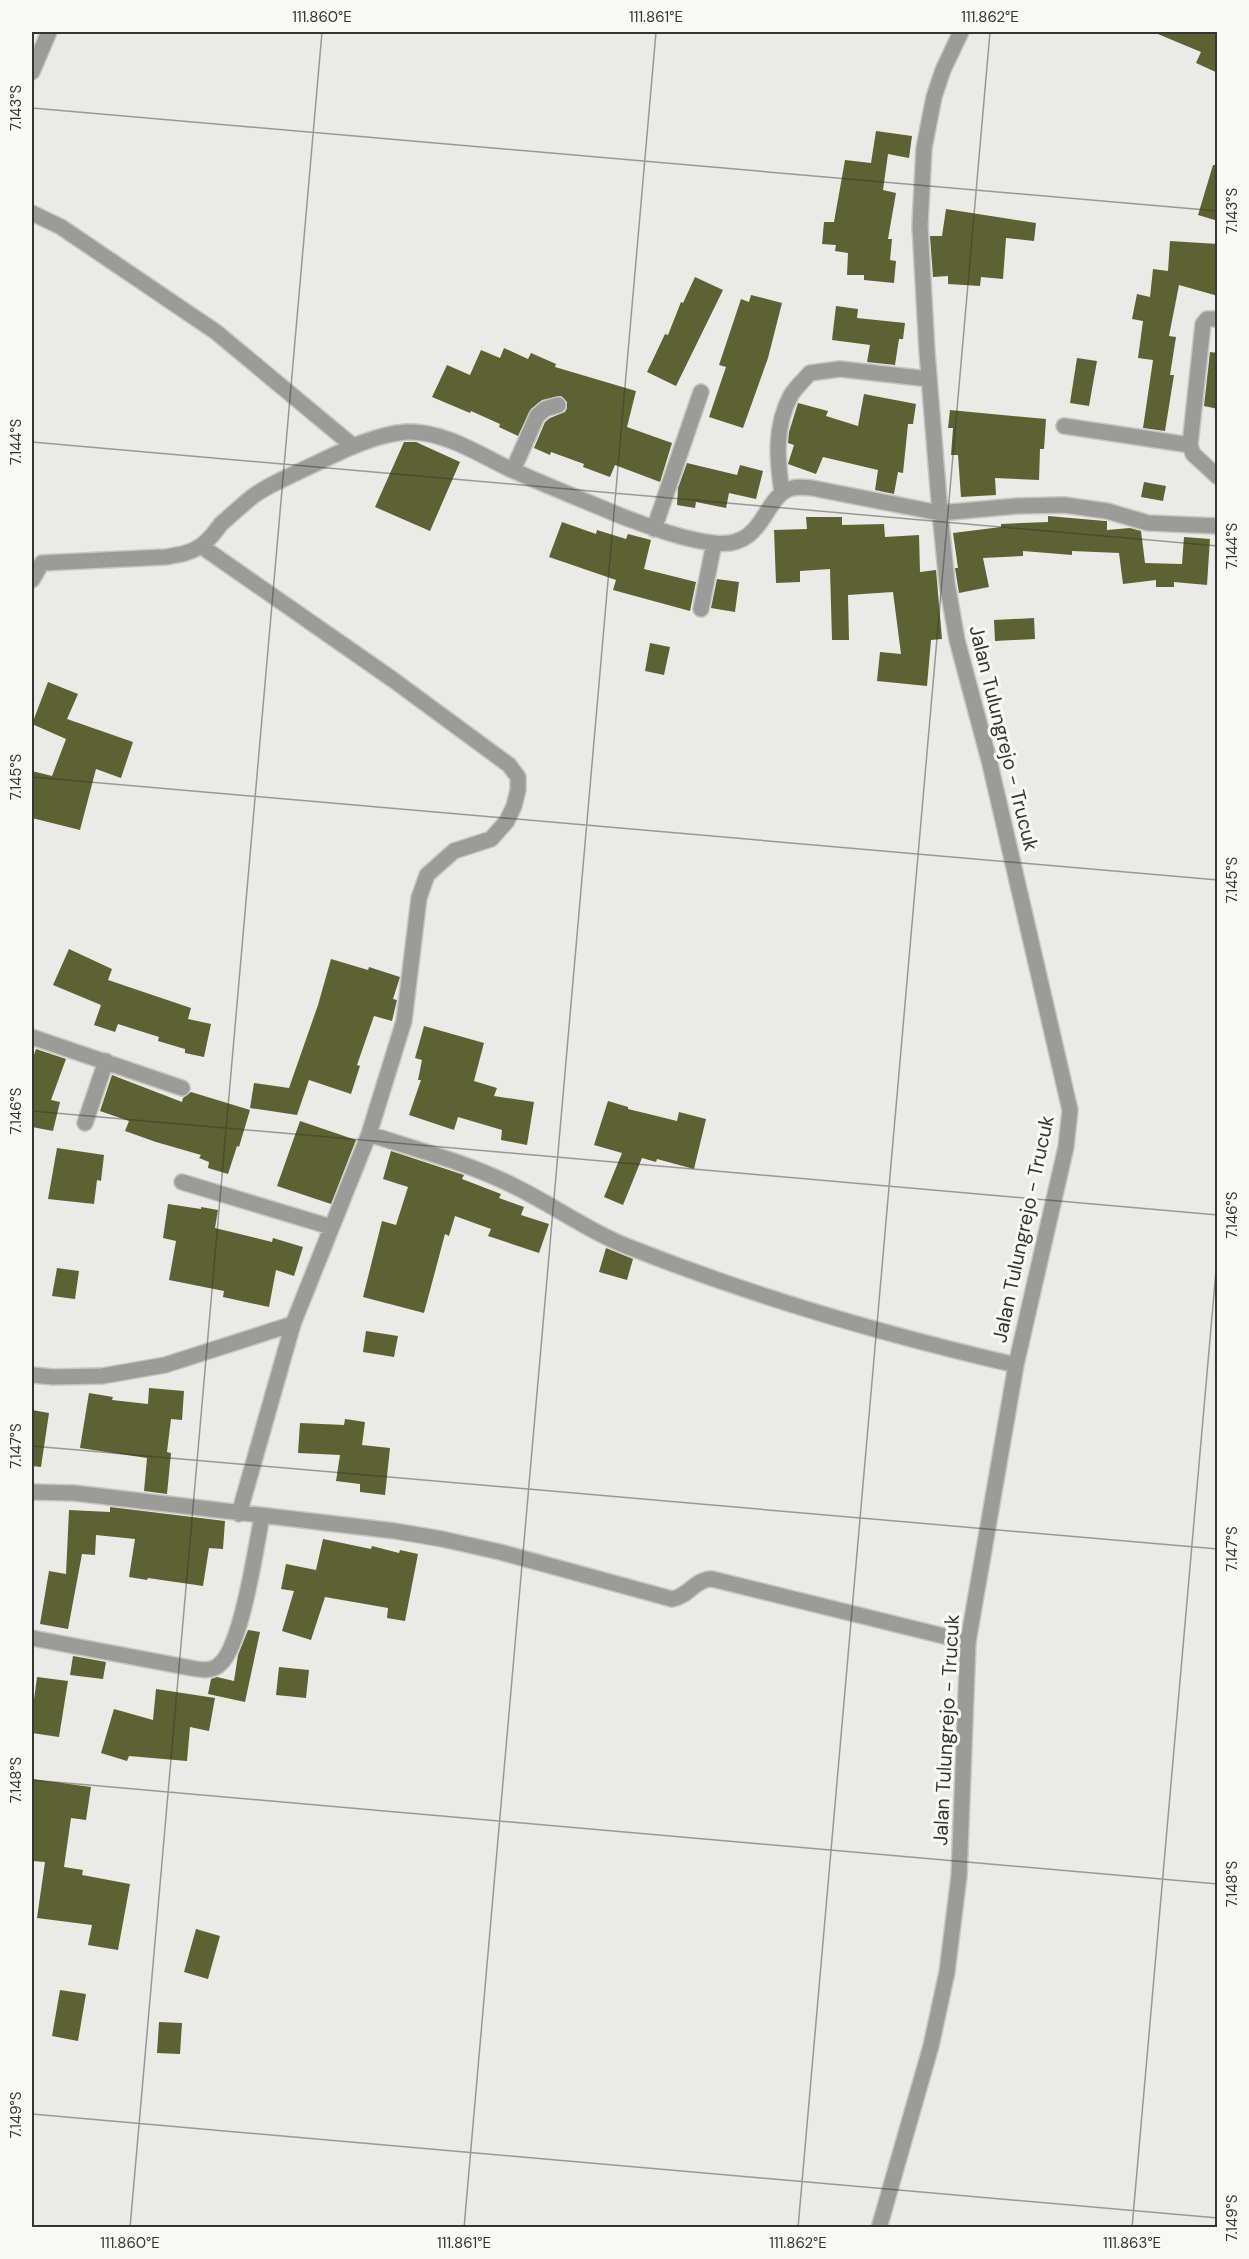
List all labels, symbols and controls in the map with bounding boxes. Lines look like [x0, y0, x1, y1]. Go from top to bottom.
text: 111.860°E [292, 7, 352, 27]
text: 111.861°E [629, 7, 683, 27]
text: 111.862°E [961, 7, 1019, 27]
text: 7.143°S [6, 85, 26, 131]
text: 7.143°S [1222, 188, 1242, 234]
text: 7.144°S [6, 418, 26, 465]
text: 7.144°S [1222, 522, 1242, 569]
street label: Jalan Tulungrejo - Trucuk [963, 622, 1045, 854]
text: 7.145°S [6, 753, 26, 800]
text: 7.145°S [1222, 856, 1242, 903]
text: 7.146°S [6, 1087, 26, 1134]
street label: Jalan Tulungrejo - Trucuk [986, 1113, 1060, 1345]
text: 7.146°S [1222, 1191, 1242, 1238]
text: 7.147°S [6, 1423, 26, 1469]
text: 7.147°S [1222, 1526, 1242, 1572]
street label: Jalan Tulungrejo - Trucuk [927, 1614, 965, 1846]
text: 7.148°S [6, 1756, 26, 1803]
text: 7.148°S [1222, 1860, 1242, 1907]
text: 7.149°S [6, 2091, 26, 2138]
text: 7.149°S [1222, 2194, 1242, 2241]
text: 111.860°E [100, 2233, 160, 2253]
text: 111.861°E [437, 2233, 491, 2253]
text: 111.862°E [769, 2233, 827, 2253]
text: 111.863°E [1103, 2233, 1161, 2253]

